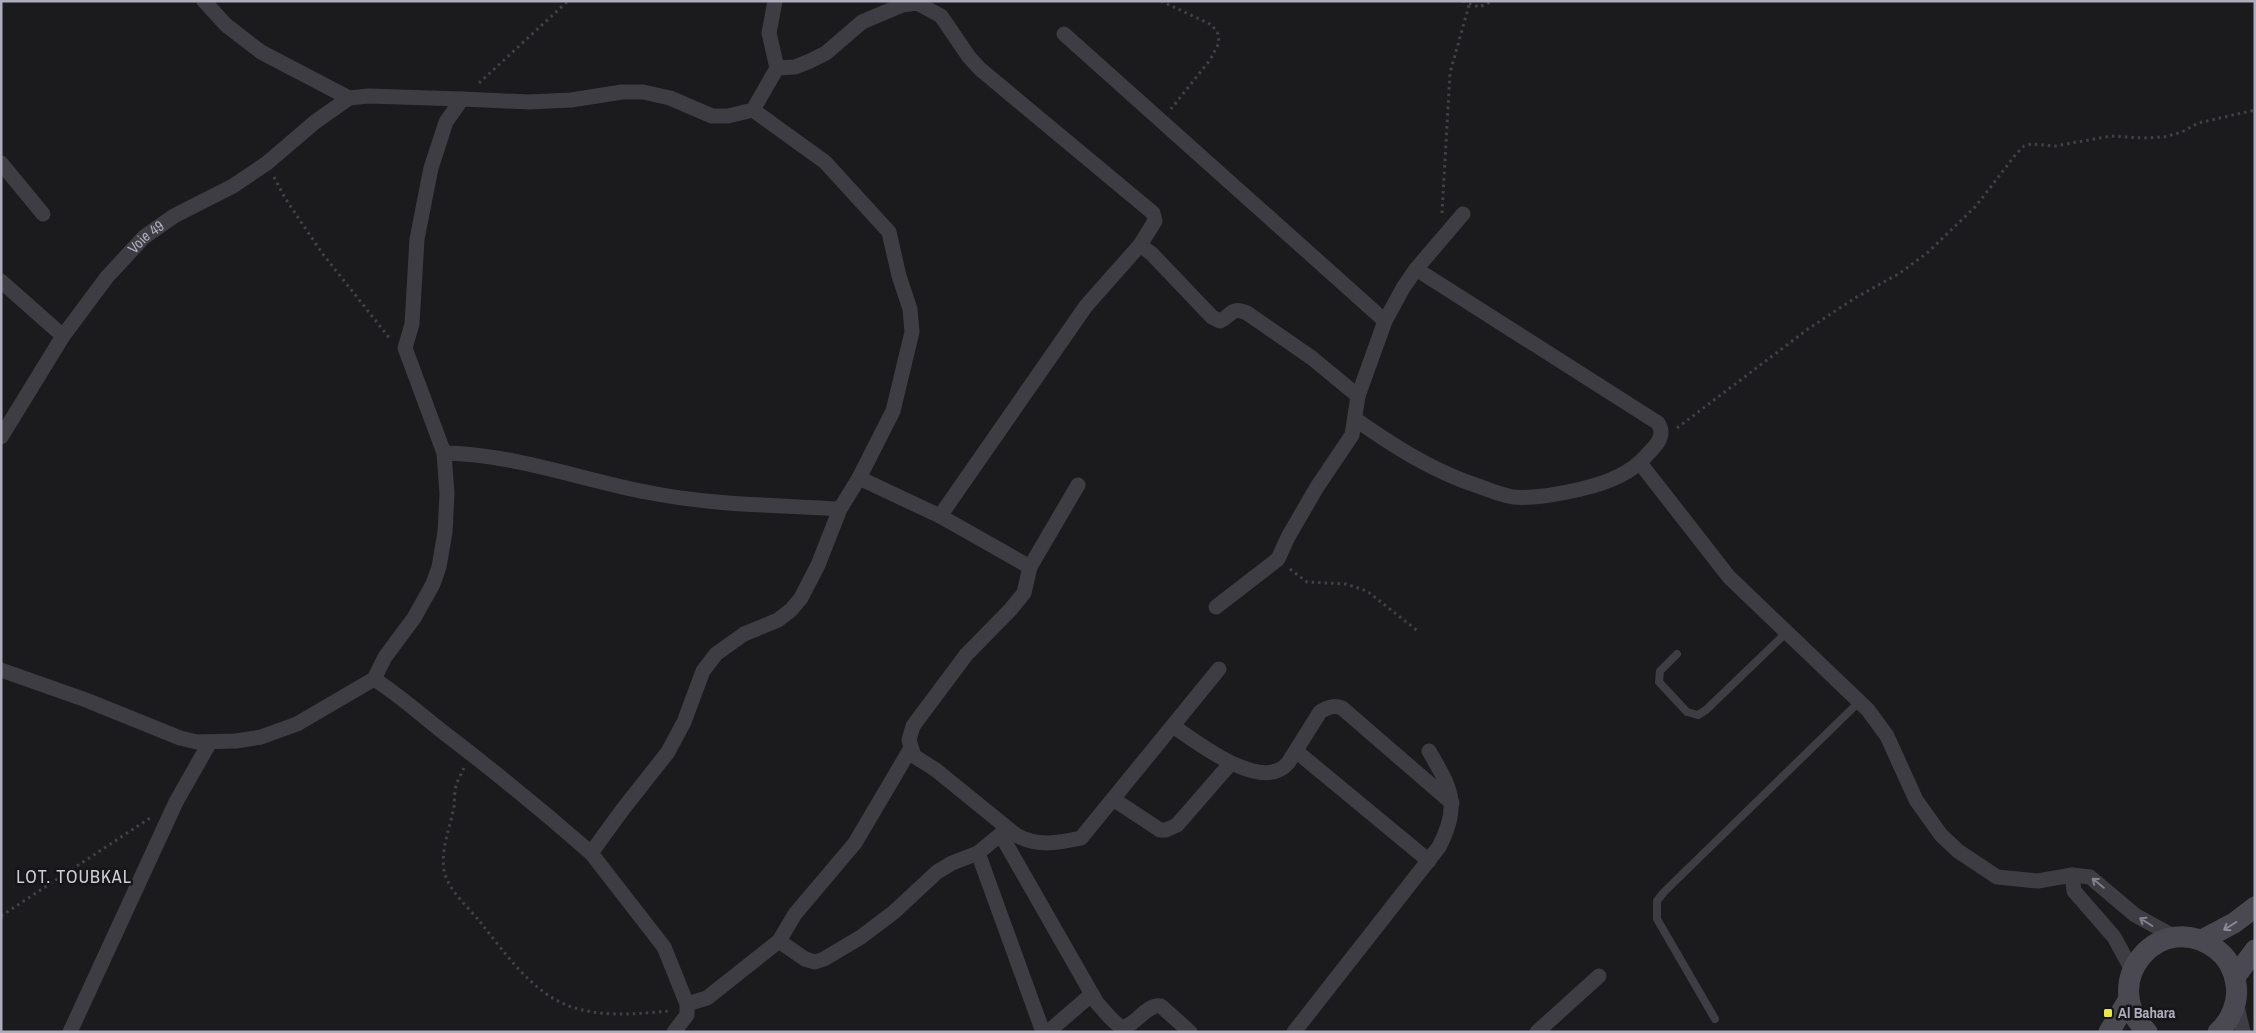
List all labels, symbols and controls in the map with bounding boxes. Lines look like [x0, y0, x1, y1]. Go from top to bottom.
street label: Voie 49 [123, 215, 168, 258]
district label: LOT. TOUBKAL [16, 864, 132, 889]
one-way arrow [2091, 878, 2105, 888]
one-way arrow [2139, 916, 2153, 927]
one-way arrow [2223, 921, 2237, 931]
place label: Al Bahara [2118, 1002, 2176, 1023]
marker: Al Bahara [2102, 1007, 2114, 1019]

